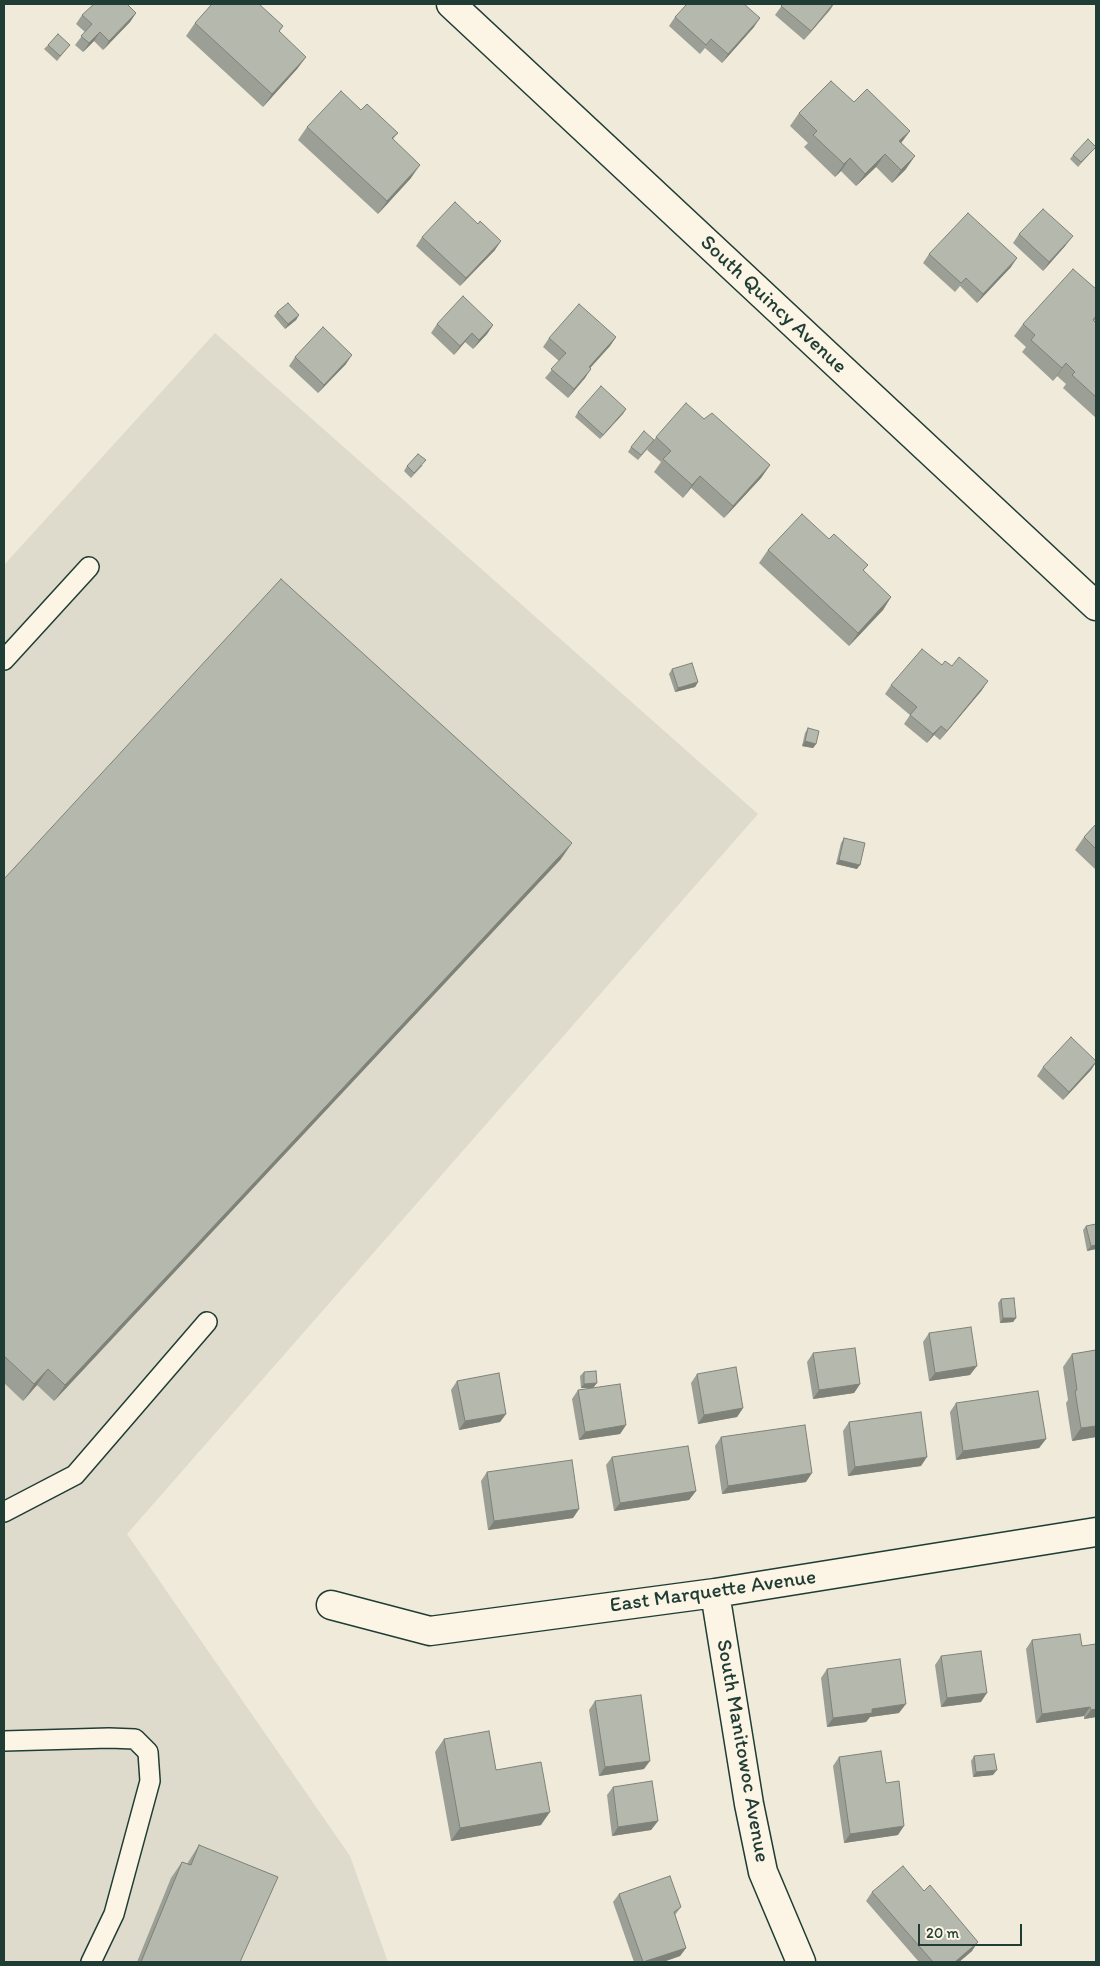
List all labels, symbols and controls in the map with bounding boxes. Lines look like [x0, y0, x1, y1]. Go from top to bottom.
street label: South Quincy Avenue [694, 231, 852, 379]
street label: East Marquette Avenue [608, 1565, 818, 1619]
street label: South Manitowoc Avenue [710, 1638, 774, 1864]
scale bar [920, 1914, 1024, 1946]
text: 20 m [926, 1924, 959, 1942]

